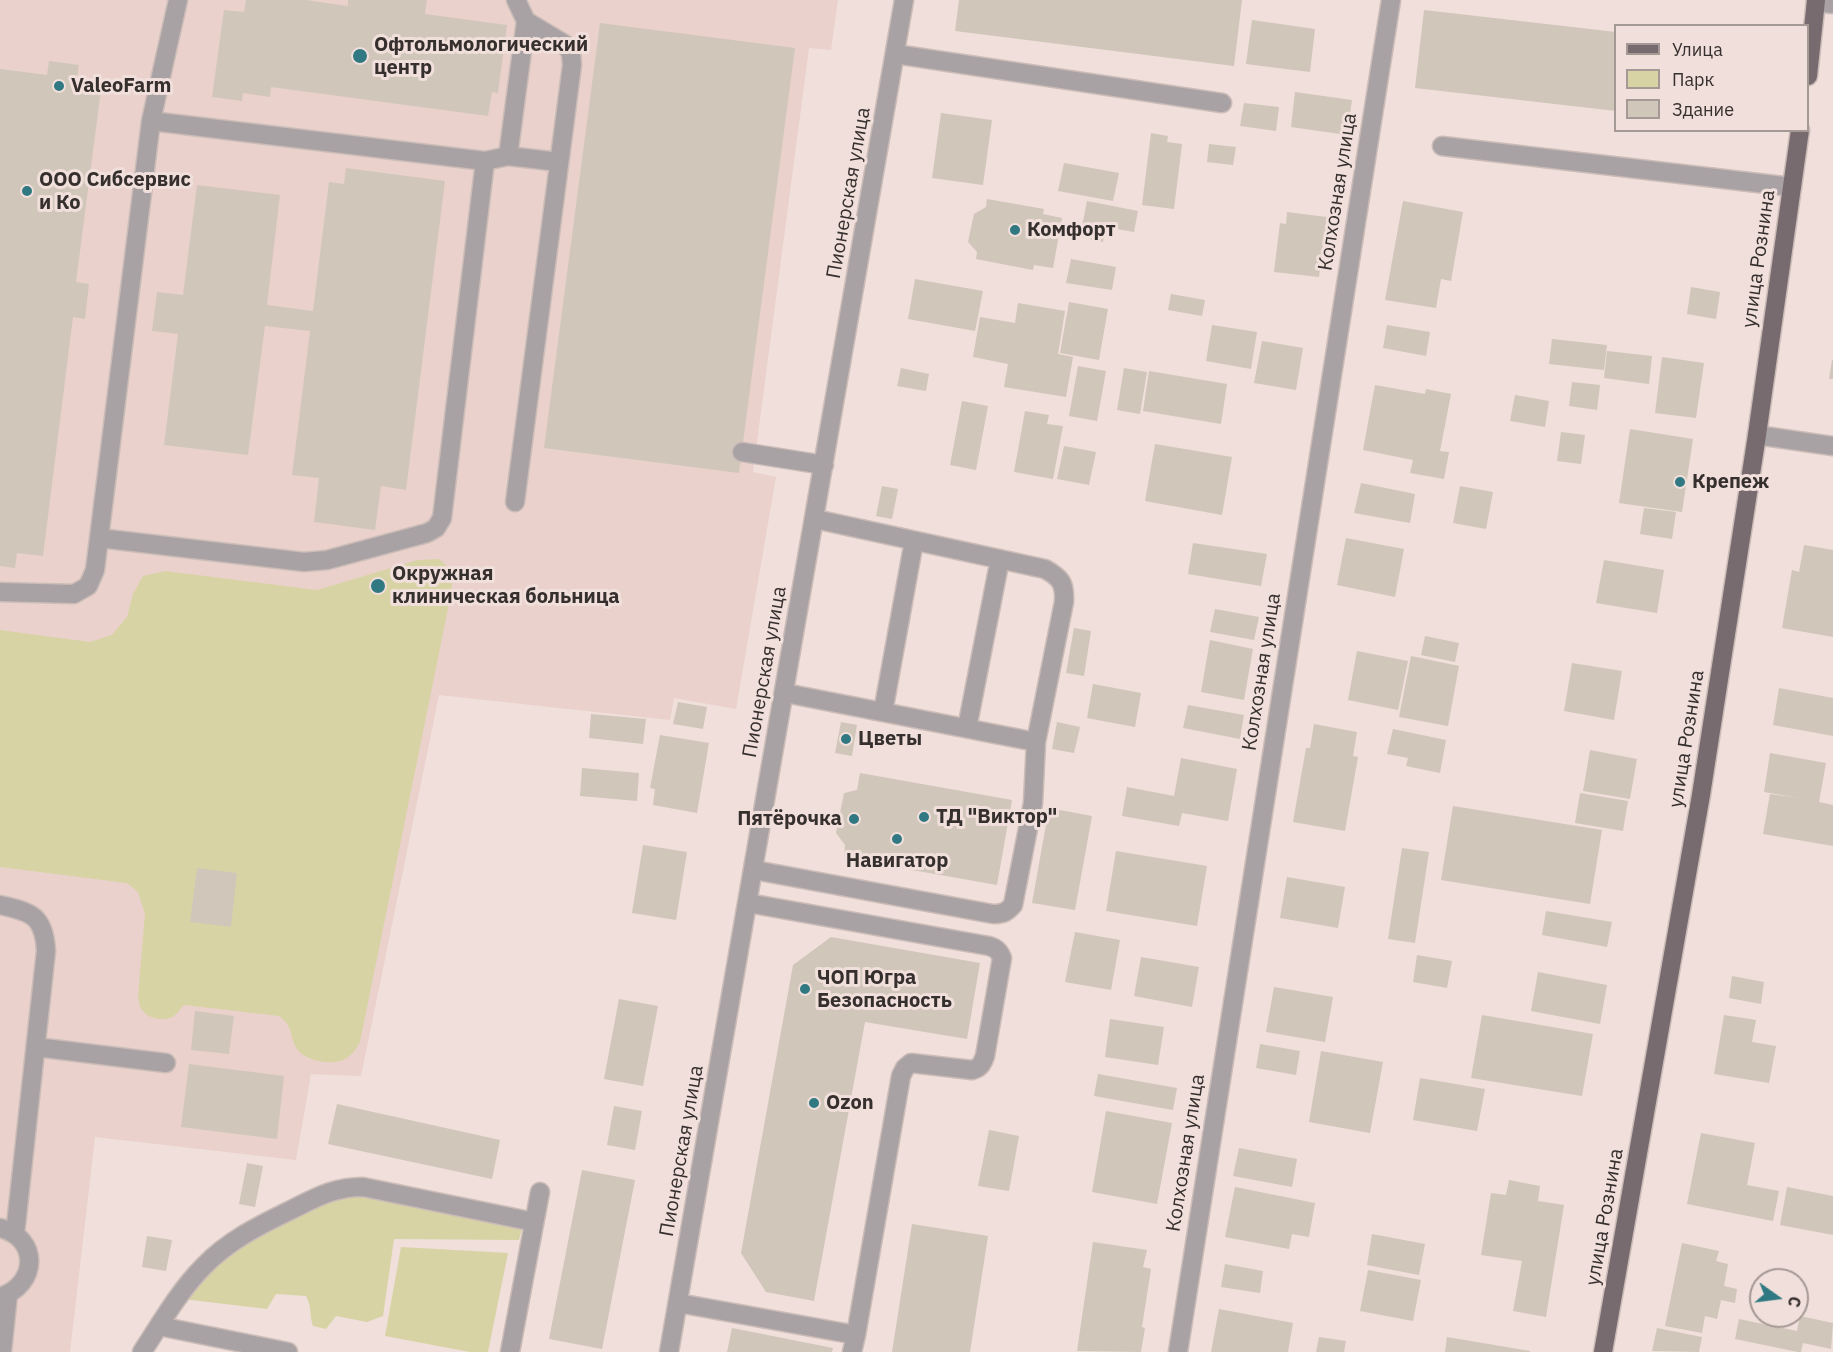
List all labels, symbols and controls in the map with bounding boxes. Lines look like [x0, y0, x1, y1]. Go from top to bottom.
legend [1614, 24, 1809, 132]
place label: Офтольмологический центр [374, 33, 588, 80]
text: Улица [1672, 38, 1723, 61]
marker: Офтольмологический центр [351, 47, 369, 65]
text: Парк [1672, 68, 1714, 91]
place label: ValeoFarm [71, 74, 171, 98]
marker: ValeoFarm [52, 79, 66, 93]
text: Здание [1672, 98, 1734, 121]
street label: Пионерская улица [822, 105, 876, 281]
street label: Колхозная улица [1314, 111, 1362, 273]
place label: ООО Сибсервис и Ко [39, 168, 191, 215]
marker: ООО Сибсервис и Ко [20, 184, 34, 198]
street label: улица Рознина [1737, 189, 1781, 329]
place label: Комфорт [1027, 218, 1115, 242]
marker: Комфорт [1008, 223, 1022, 237]
place label: Крепеж [1692, 470, 1769, 494]
marker: Крепеж [1673, 475, 1687, 489]
place label: Окружная клиническая больница [392, 562, 620, 609]
marker: Окружная клиническая больница [369, 577, 387, 595]
street label: Пионерская улица [738, 584, 792, 760]
street label: Колхозная улица [1238, 591, 1286, 753]
street label: улица Рознина [1664, 669, 1710, 809]
place label: Цветы [858, 727, 922, 751]
marker: Цветы [839, 732, 853, 746]
place label: ТД "Виктор" [936, 805, 1057, 829]
place label: Пятёрочка [737, 807, 842, 831]
marker: ТД "Виктор" [917, 810, 931, 824]
marker: Пятёрочка [847, 812, 861, 826]
marker: Навигатор [890, 832, 904, 846]
place label: Навигатор [846, 849, 948, 873]
place label: ЧОП Югра Безопасность [817, 966, 952, 1013]
marker: ЧОП Югра Безопасность [798, 982, 812, 996]
street label: Пионерская улица [655, 1063, 709, 1239]
street label: Колхозная улица [1162, 1072, 1210, 1234]
place label: Ozon [826, 1091, 874, 1115]
marker: Ozon [807, 1096, 821, 1110]
street label: улица Рознина [1581, 1147, 1629, 1287]
north arrow [1749, 1268, 1809, 1328]
text: С [1784, 1294, 1805, 1309]

